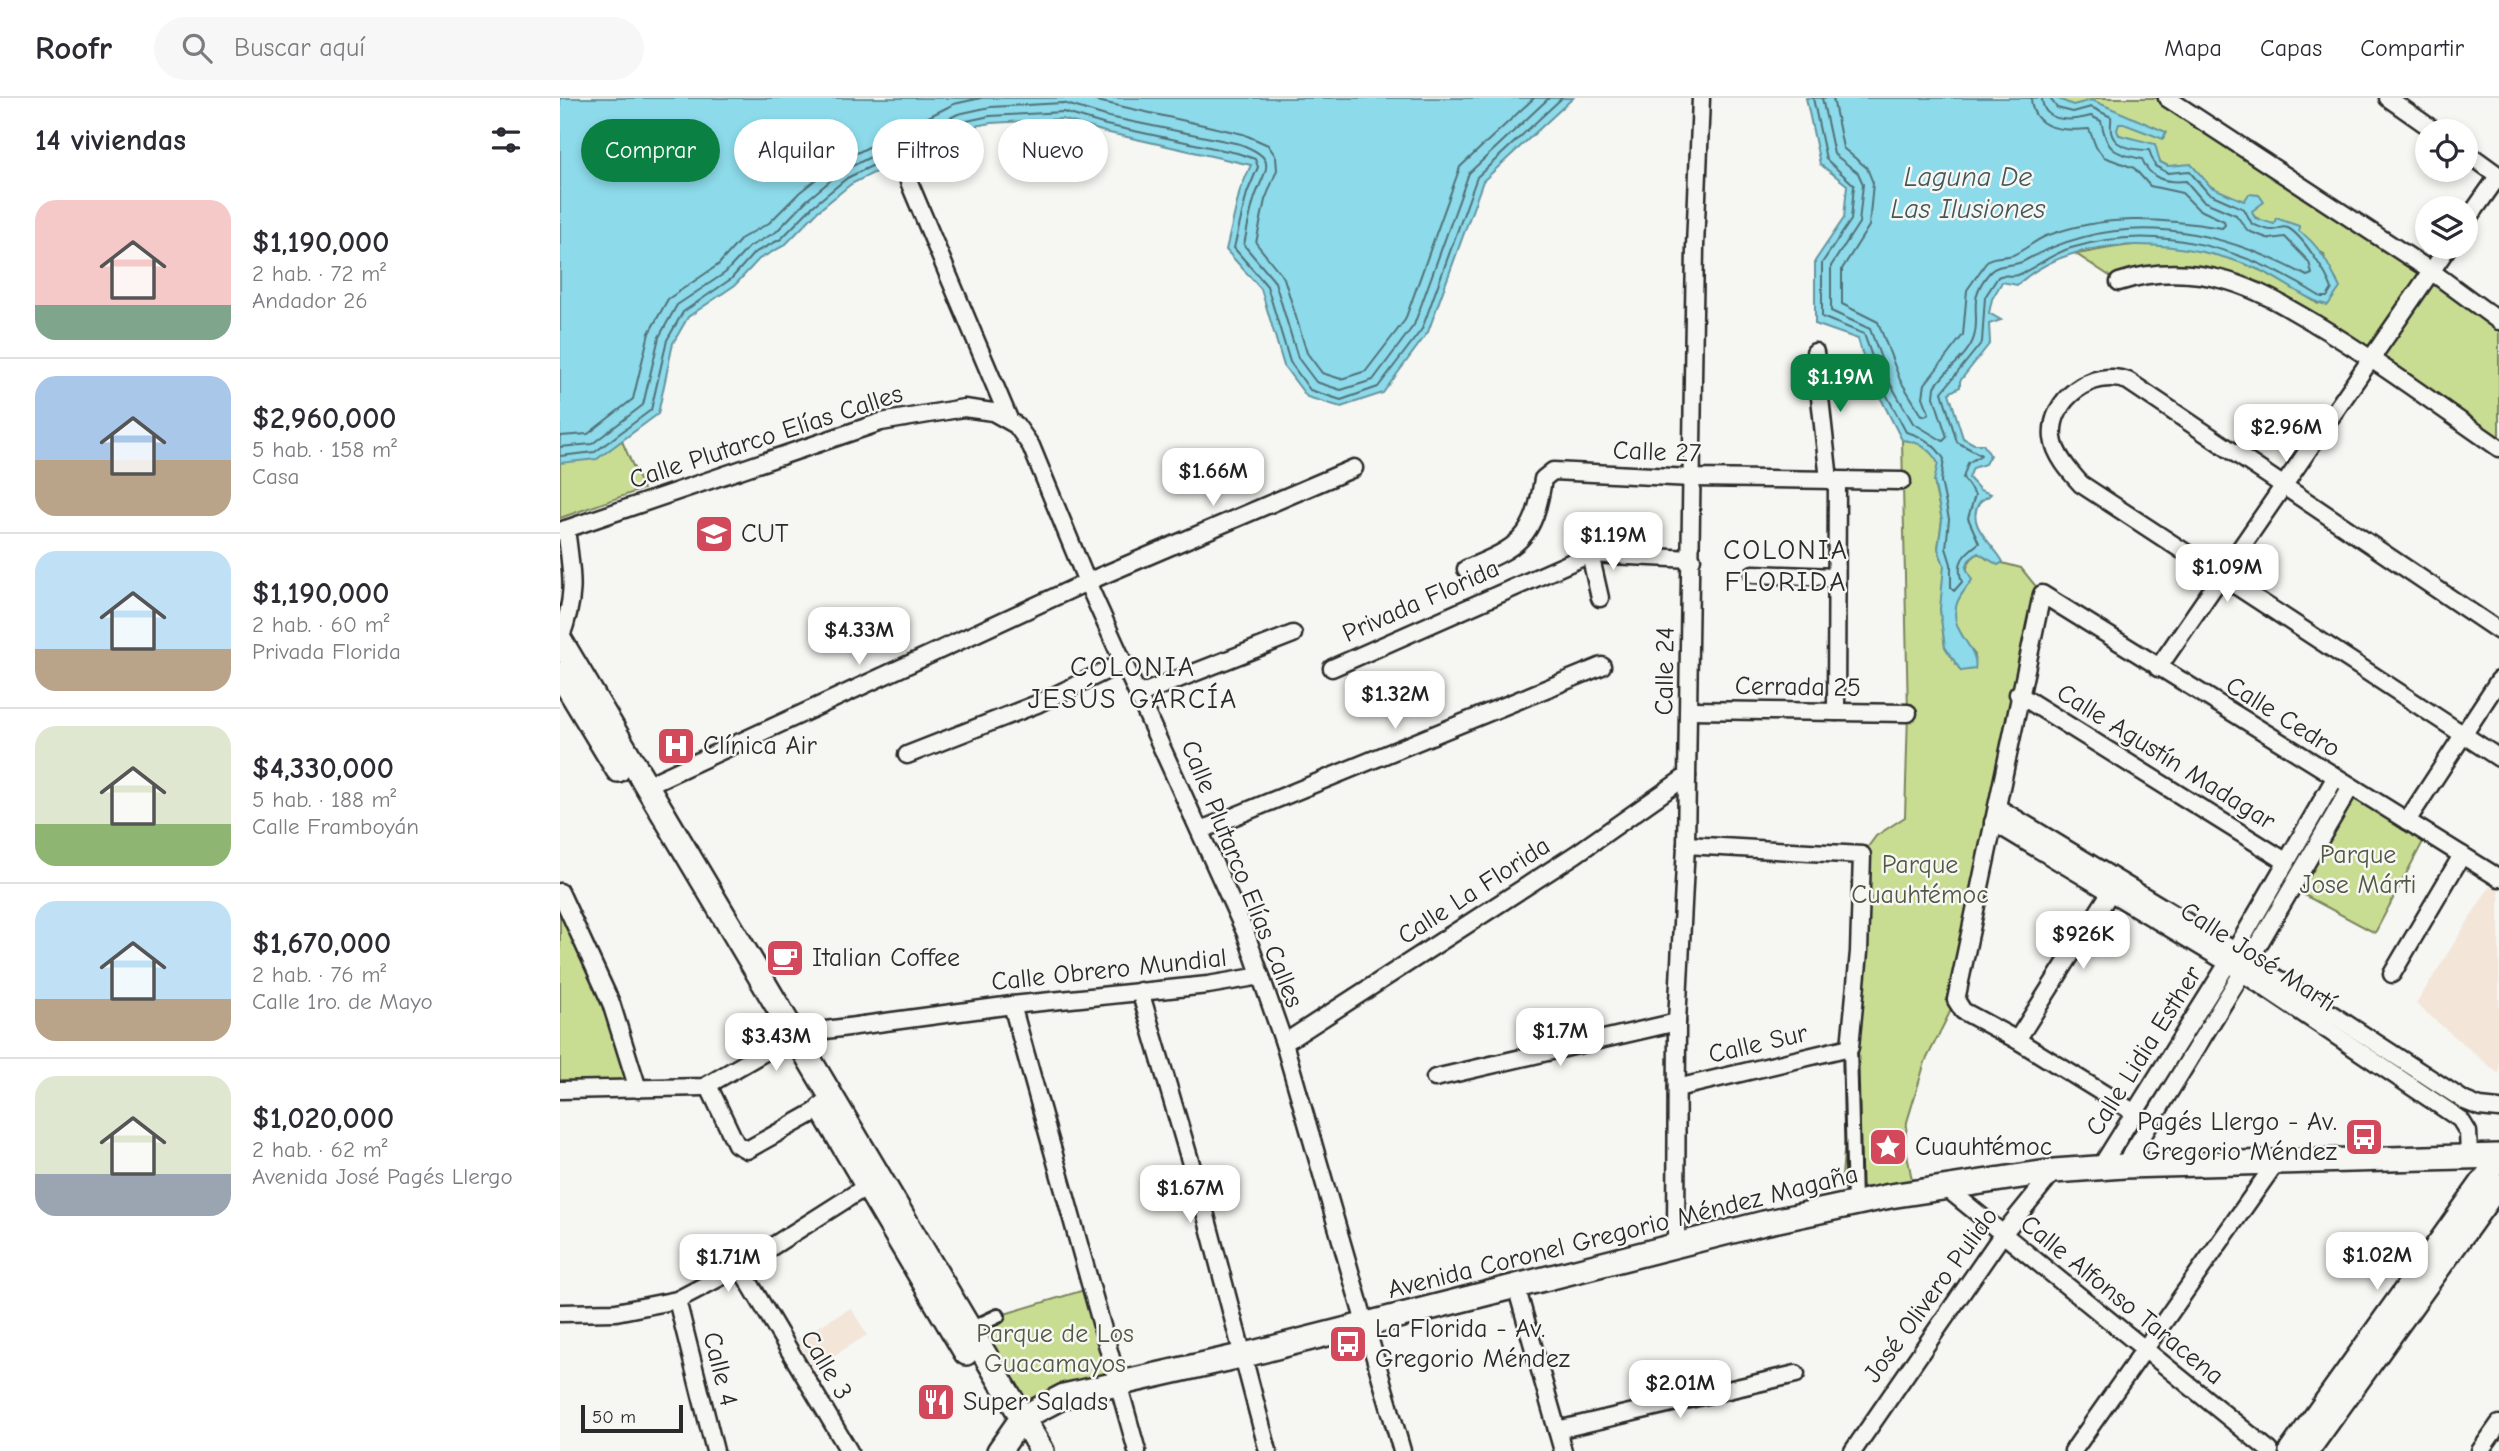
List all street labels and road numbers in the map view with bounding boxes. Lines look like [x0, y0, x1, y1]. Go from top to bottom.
street label: Calle Plutarco Elías Calles [626, 379, 906, 495]
street label: Calle 27 [1612, 435, 1702, 469]
street label: Privada Florida [1338, 553, 1504, 649]
street label: Calle 24 [1649, 626, 1681, 716]
street label: Calle Cedro [2220, 670, 2346, 764]
street label: Cerrada 25 [1735, 671, 1861, 703]
street label: Calle Agustín Madagar [2051, 678, 2281, 837]
street label: Calle Plutarco Elías Calles [1175, 736, 1309, 1012]
street label: Calle La Florida [1392, 831, 1556, 951]
street label: Calle José Martí [2175, 896, 2342, 1019]
street label: Calle Obrero Mundial [990, 943, 1228, 997]
street label: Calle Lidia Esther [2080, 960, 2209, 1141]
street label: Calle Sur [1706, 1018, 1811, 1070]
street label: Avenida Coronel Gregorio Méndez Magaña [1385, 1159, 1861, 1305]
street label: José Olivero Pulido [1857, 1202, 2005, 1388]
street label: Calle Alfonso Taracena [2014, 1209, 2230, 1391]
street label: Calle 3 [794, 1325, 858, 1405]
street label: Calle 4 [696, 1329, 744, 1409]

